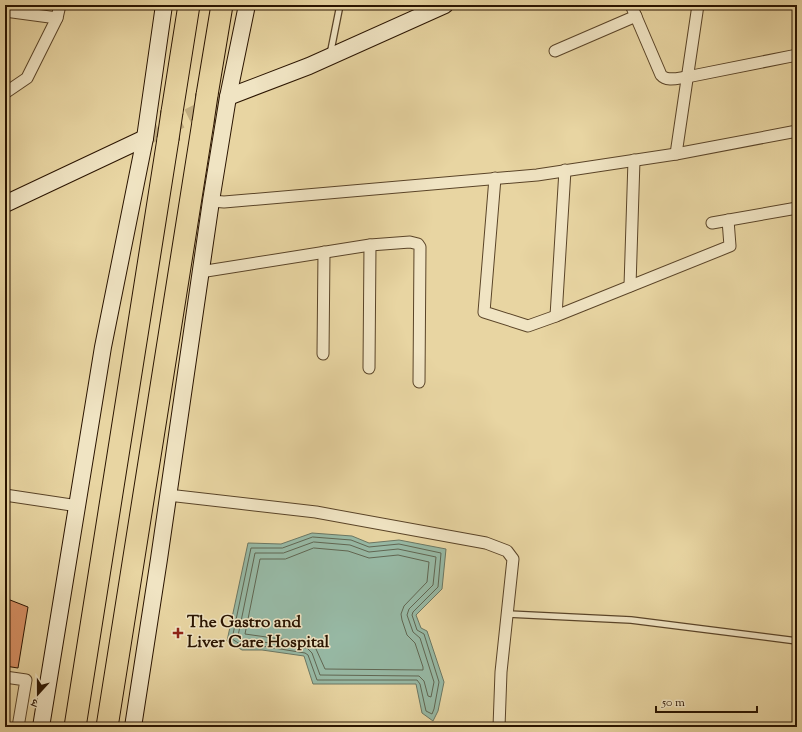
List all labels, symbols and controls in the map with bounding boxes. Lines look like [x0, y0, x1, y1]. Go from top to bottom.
place label: The Gastro and Liver Care Hospital [187, 611, 330, 655]
marker: The Gastro and Liver Care Hospital [172, 627, 184, 639]
north arrow [18, 674, 58, 714]
scale bar [656, 688, 757, 714]
text: उ [28, 693, 41, 711]
text: 50 m [661, 694, 685, 712]

